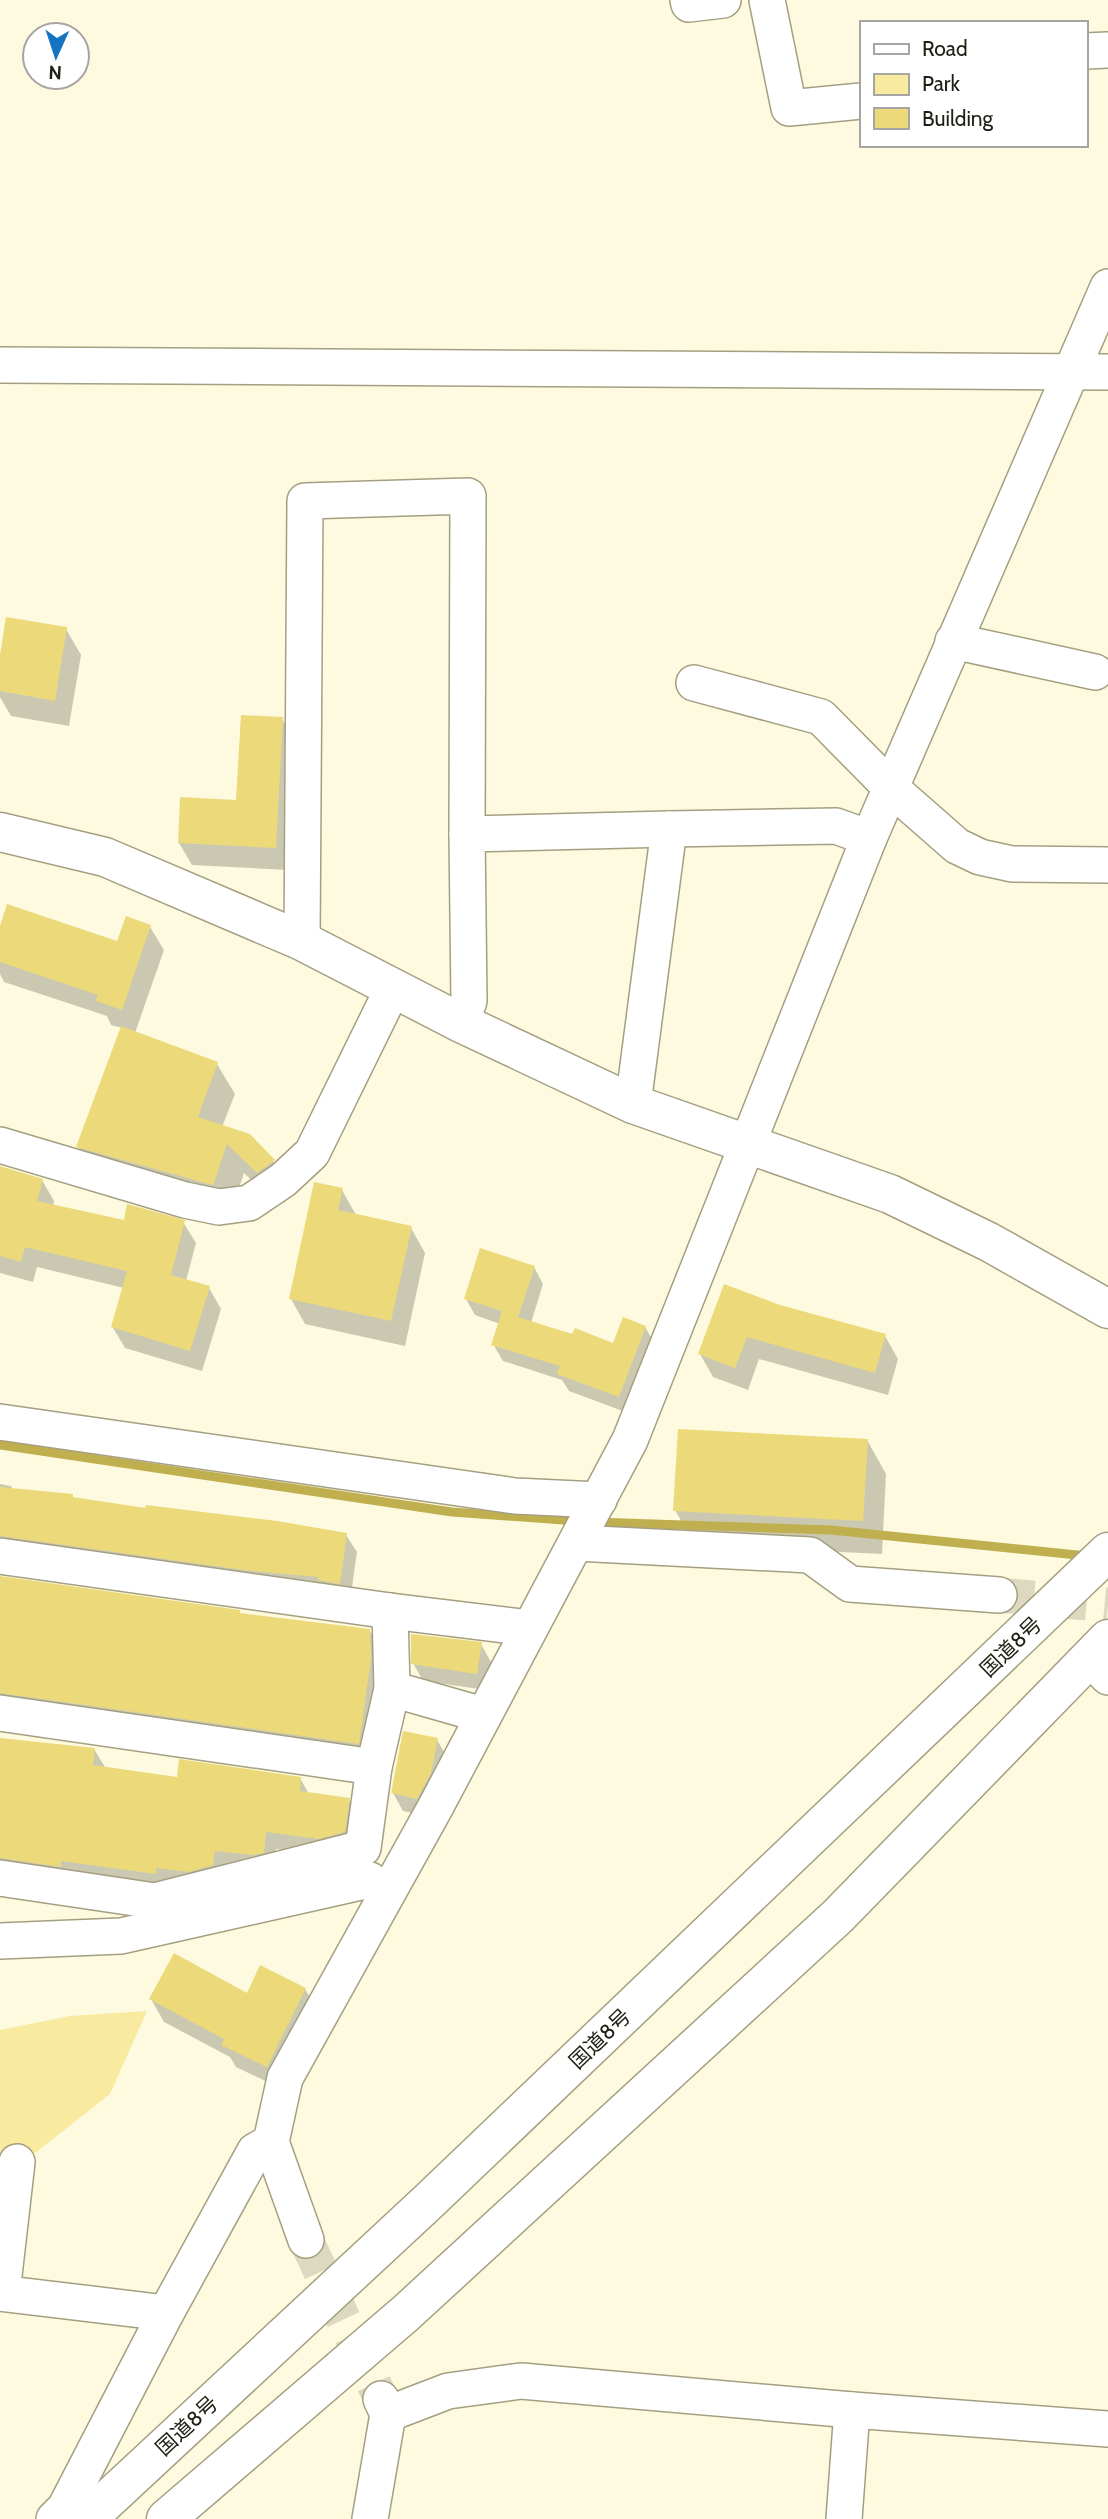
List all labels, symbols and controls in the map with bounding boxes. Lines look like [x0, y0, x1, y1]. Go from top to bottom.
north arrow [21, 21, 91, 91]
legend [860, 21, 1087, 147]
text: Road [922, 36, 968, 61]
text: N [48, 61, 62, 84]
text: Park [922, 71, 960, 96]
text: Building [922, 106, 994, 131]
street label: 国道8号 [975, 1611, 1047, 1682]
street label: 国道8号 [564, 2003, 636, 2074]
street label: 国道8号 [150, 2391, 223, 2461]

